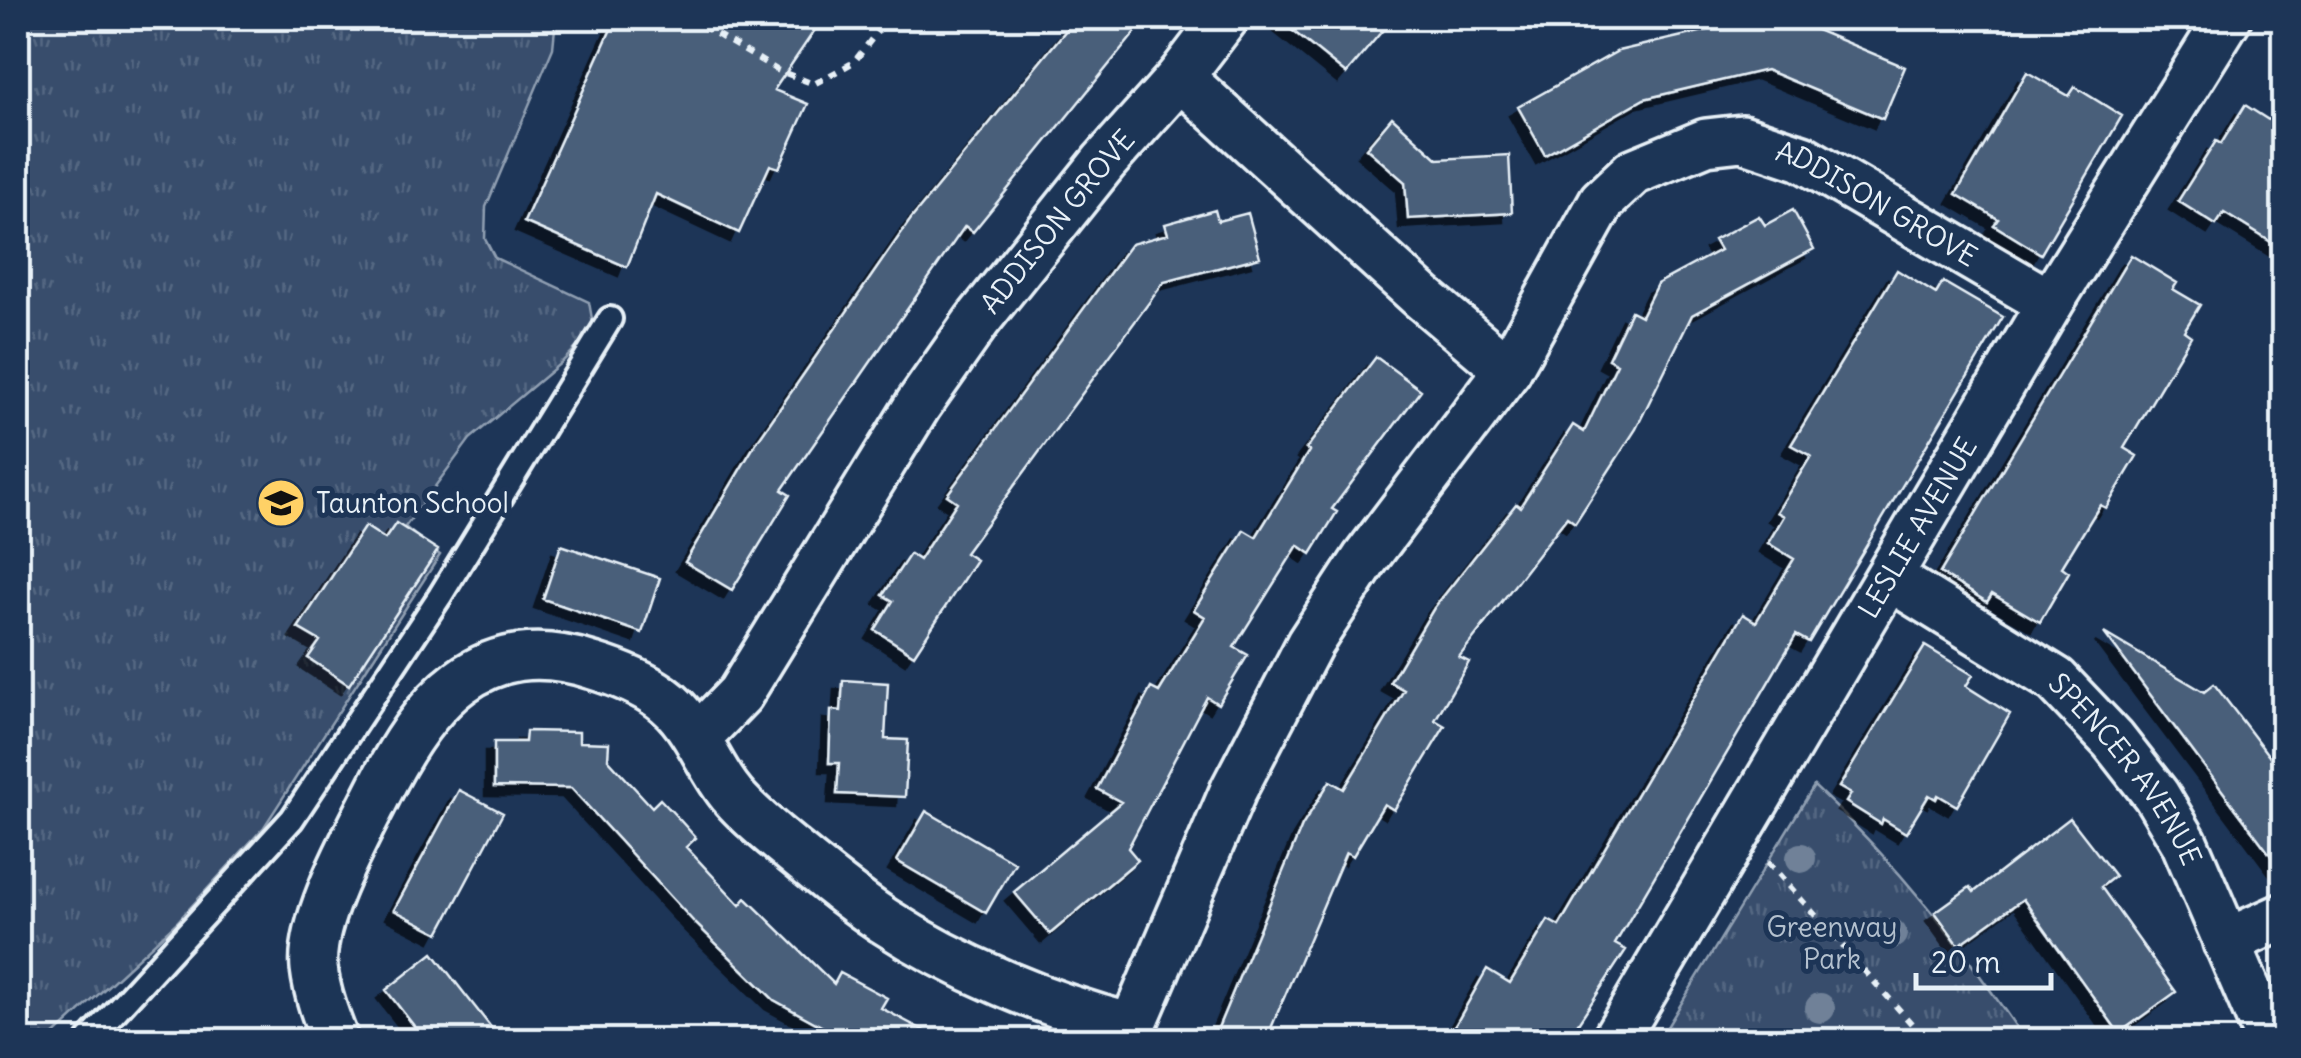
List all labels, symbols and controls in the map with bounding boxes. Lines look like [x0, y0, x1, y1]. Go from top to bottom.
street label: ADDISON GROVE [972, 122, 1142, 321]
street label: ADDISON GROVE [1771, 133, 1984, 274]
street label: LESLIE AVENUE [1850, 431, 1985, 624]
school or university icon: Taunton School [255, 477, 307, 529]
place label: Taunton School [316, 485, 509, 521]
street label: SPENCER AVENUE [2041, 665, 2210, 870]
park label: Greenway Park [1767, 909, 1897, 977]
scale bar [1916, 928, 2051, 990]
text: 20 m [1931, 943, 2001, 981]

